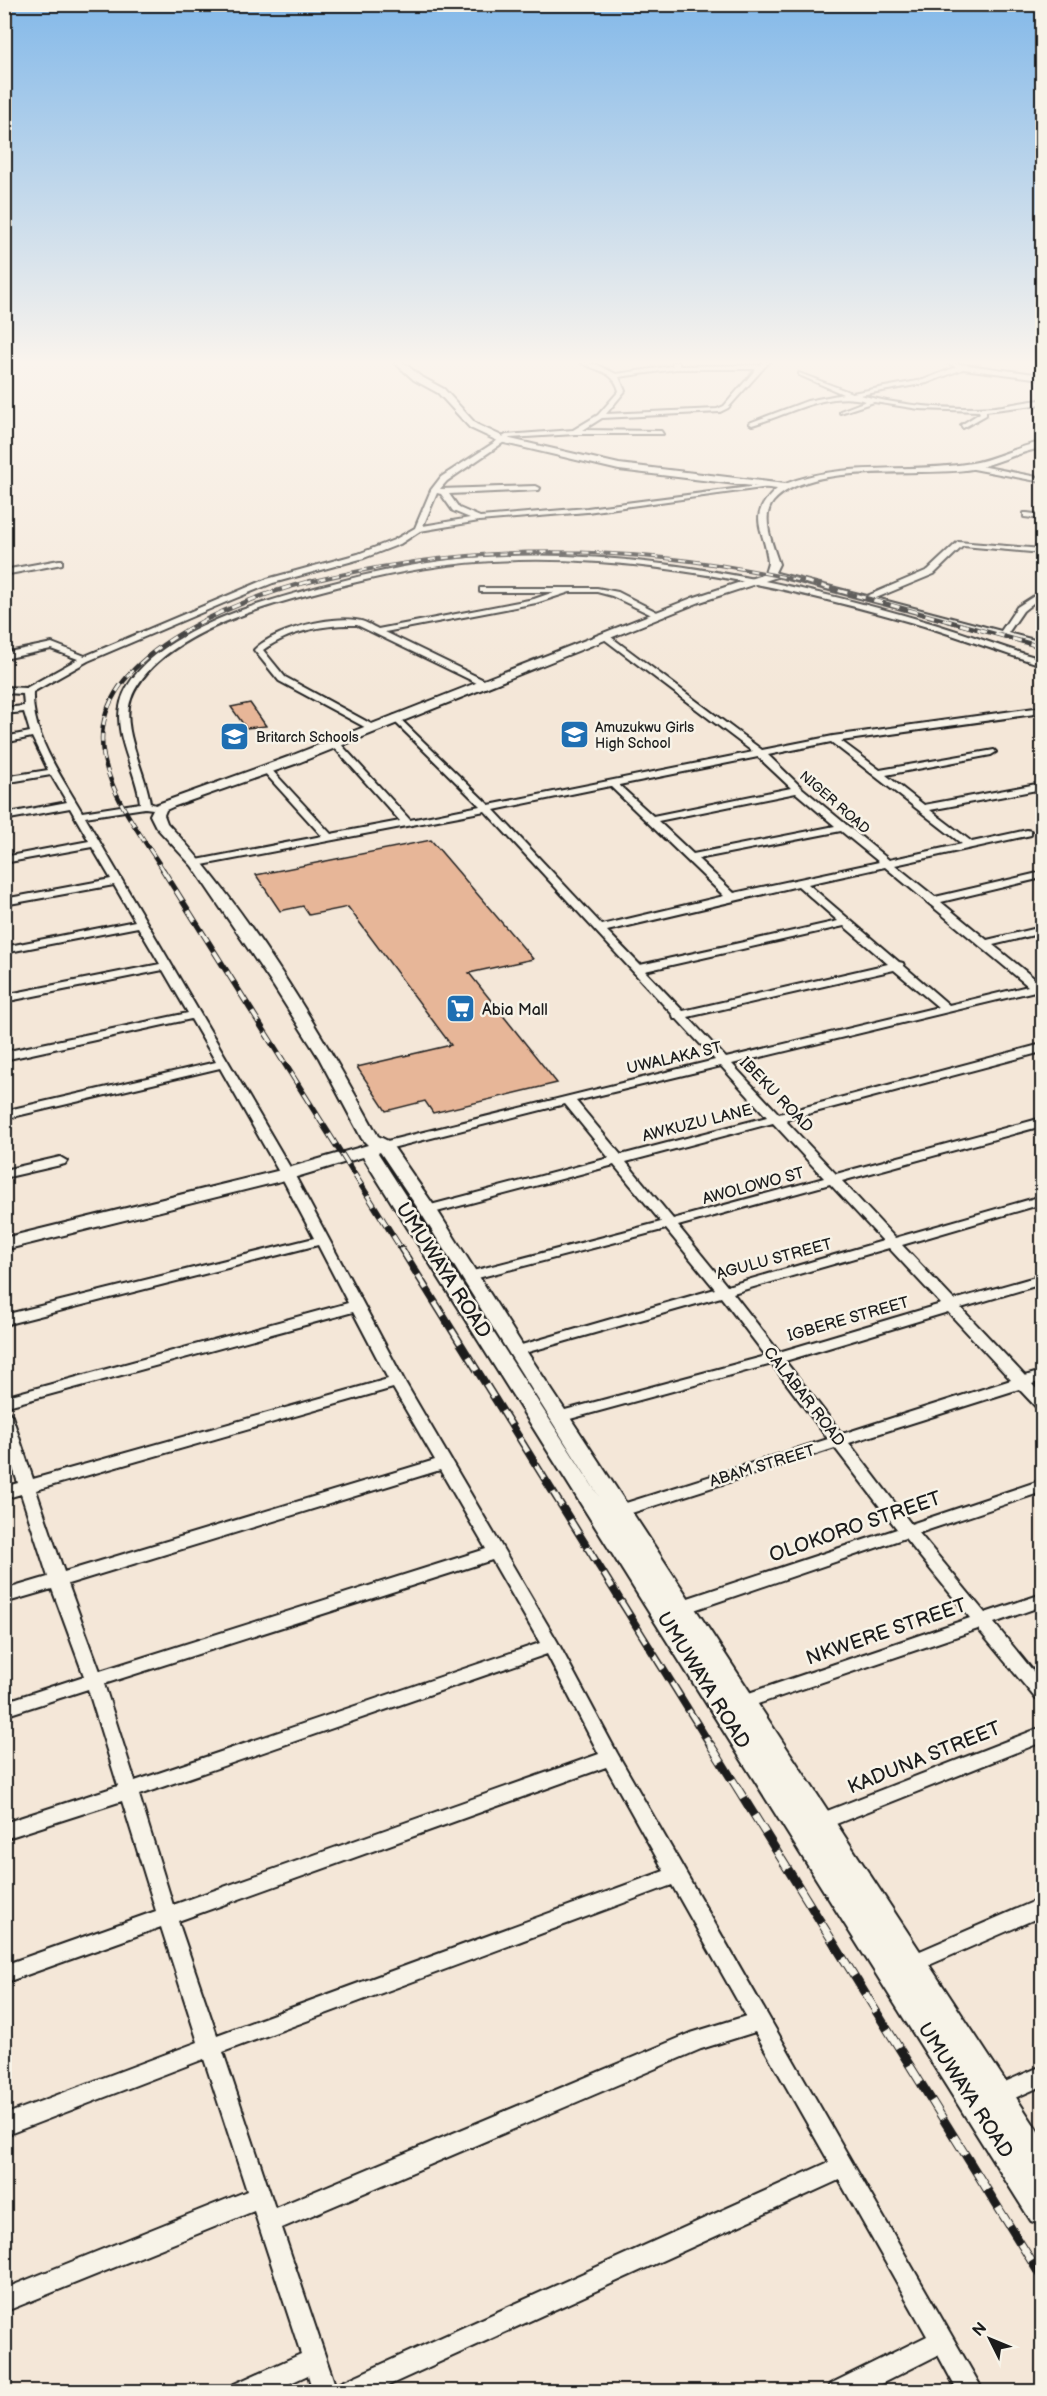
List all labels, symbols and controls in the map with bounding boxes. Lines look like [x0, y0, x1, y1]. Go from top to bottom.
school or university icon: Amuzukwu Girls High School [558, 719, 590, 751]
place label: Amuzukwu Girls High School [595, 719, 694, 752]
school or university icon: Britarch Schools [219, 721, 251, 753]
place label: Britarch Schools [256, 729, 359, 746]
street label: NIGER ROAD [796, 767, 873, 837]
supermarket icon: Abia Mall [445, 993, 477, 1025]
place label: Abia Mall [482, 1001, 548, 1020]
street label: UWALAKA ST [625, 1038, 724, 1079]
street label: IBEKU ROAD [735, 1053, 817, 1137]
street label: AWKUZU LANE [640, 1101, 754, 1146]
street label: AWOLOWO ST [700, 1164, 807, 1209]
street label: UMUWAYA ROAD [390, 1198, 496, 1343]
street label: AGULU STREET [714, 1235, 835, 1284]
street label: IGBERE STREET [785, 1293, 912, 1346]
street label: CALABAR ROAD [759, 1343, 849, 1450]
street label: ABAM STREET [707, 1441, 818, 1492]
street label: OLOKORO STREET [766, 1486, 944, 1568]
street label: NKWERE STREET [803, 1593, 970, 1671]
street label: UMUWAYA ROAD [651, 1608, 755, 1753]
street label: KADUNA STREET [844, 1716, 1004, 1800]
street label: UMUWAYA ROAD [912, 2018, 1018, 2163]
north arrow [960, 2309, 1020, 2369]
text: N [969, 2319, 991, 2341]

